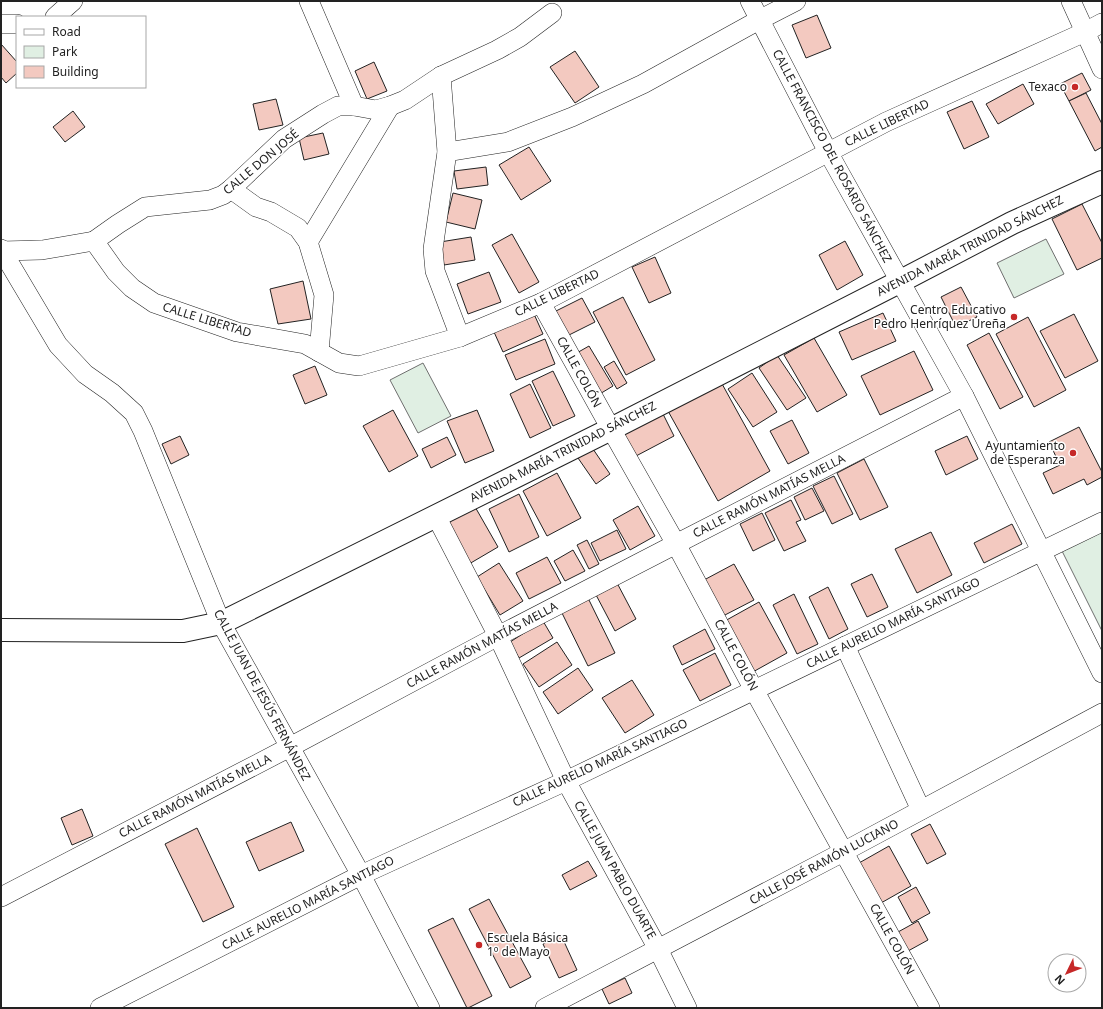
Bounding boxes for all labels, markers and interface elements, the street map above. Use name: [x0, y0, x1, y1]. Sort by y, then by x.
legend: [16, 16, 146, 88]
text: Road: [52, 23, 81, 40]
text: Park: [52, 43, 78, 60]
street label: CALLE FRANCISCO DEL ROSARIO SÁNCHEZ: [769, 46, 896, 266]
text: Building: [52, 63, 99, 80]
place label: Texaco: [1029, 78, 1067, 95]
marker: Texaco: [1070, 82, 1080, 92]
street label: CALLE LIBERTAD: [842, 95, 932, 150]
street label: CALLE DON JOSÉ: [219, 125, 302, 198]
street label: AVENIDA MARÍA TRINIDAD SÁNCHEZ: [874, 191, 1066, 300]
street label: CALLE LIBERTAD: [512, 265, 602, 320]
street label: CALLE LIBERTAD: [161, 298, 254, 341]
place label: Centro Educativo Pedro Henríquez Ureña: [874, 301, 1006, 332]
marker: Centro Educativo Pedro Henríquez Ureña: [1009, 312, 1019, 322]
street label: CALLE COLÓN: [553, 333, 606, 410]
street label: AVENIDA MARÍA TRINIDAD SÁNCHEZ: [467, 397, 659, 506]
place label: Ayuntamiento de Esperanza: [985, 437, 1065, 468]
marker: Ayuntamiento de Esperanza: [1068, 448, 1078, 458]
street label: CALLE RAMÓN MATÍAS MELLA: [690, 449, 848, 541]
street label: CALLE AURELIO MARÍA SANTIAGO: [803, 573, 983, 672]
street label: CALLE RAMÓN MATÍAS MELLA: [403, 597, 561, 692]
street label: CALLE JUAN DE JESÚS FERNÁNDEZ: [210, 606, 315, 783]
street label: CALLE COLÓN: [710, 616, 762, 694]
street label: CALLE AURELIO MARÍA SANTIAGO: [509, 714, 690, 811]
street label: CALLE RAMÓN MATÍAS MELLA: [116, 749, 274, 841]
street label: CALLE JUAN PABLO DUARTE: [570, 797, 661, 942]
street label: CALLE JOSÉ RAMÓN LUCIANO: [746, 815, 901, 908]
street label: CALLE AURELIO MARÍA SANTIAGO: [219, 851, 397, 954]
street label: CALLE COLÓN: [866, 900, 919, 977]
place label: Escuela Básica 1º de Mayo: [487, 929, 568, 960]
marker: Escuela Básica 1º de Mayo: [474, 940, 484, 950]
north arrow: [1047, 953, 1087, 993]
text: N: [1051, 972, 1068, 989]

